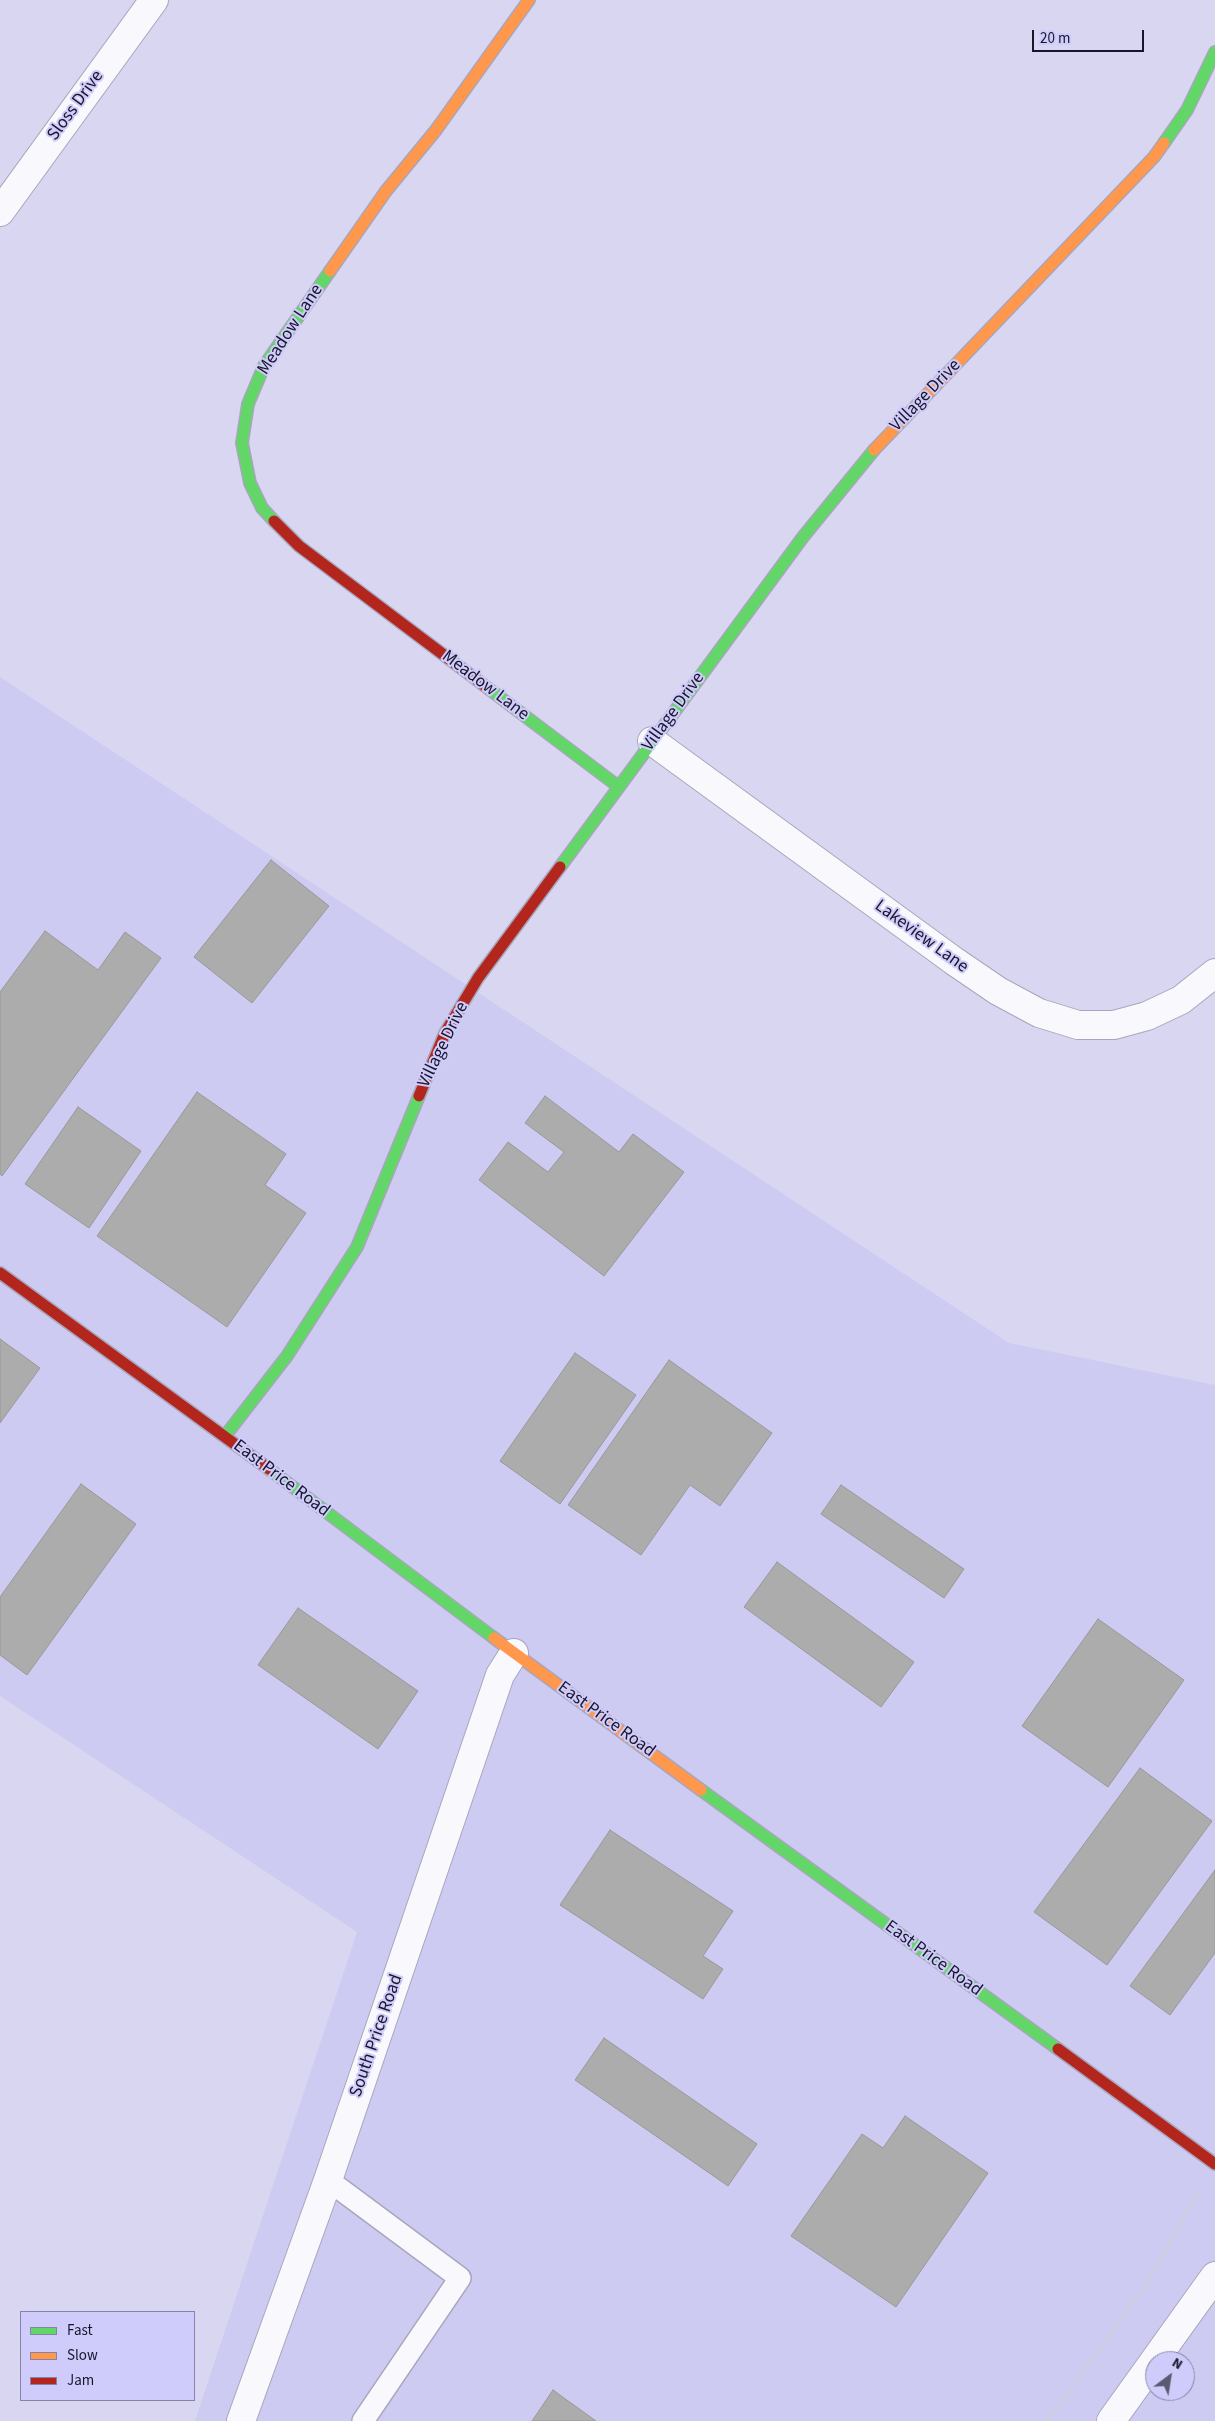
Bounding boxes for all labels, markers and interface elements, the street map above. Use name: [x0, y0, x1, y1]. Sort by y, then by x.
scale bar: [1035, 20, 1148, 52]
text: 20 m: [1040, 28, 1070, 49]
street label: Sloss Drive: [43, 67, 109, 145]
street label: Meadow Lane: [254, 281, 328, 379]
street label: Village Drive: [886, 355, 966, 437]
street label: Meadow Lane: [437, 646, 533, 726]
street label: Village Drive: [638, 668, 710, 756]
street label: Lakeview Lane: [870, 896, 972, 978]
street label: Village Drive: [414, 999, 474, 1091]
street label: East Price Road: [228, 1436, 334, 1522]
street label: East Price Road: [553, 1677, 659, 1763]
street label: East Price Road: [880, 1916, 986, 2002]
street label: South Price Road: [346, 1972, 408, 2100]
legend: [20, 2311, 195, 2401]
text: Fast: [67, 2320, 93, 2341]
text: Slow: [67, 2345, 98, 2366]
north arrow: [1145, 2351, 1195, 2401]
text: N: [1168, 2353, 1186, 2375]
text: Jam: [67, 2370, 94, 2391]

